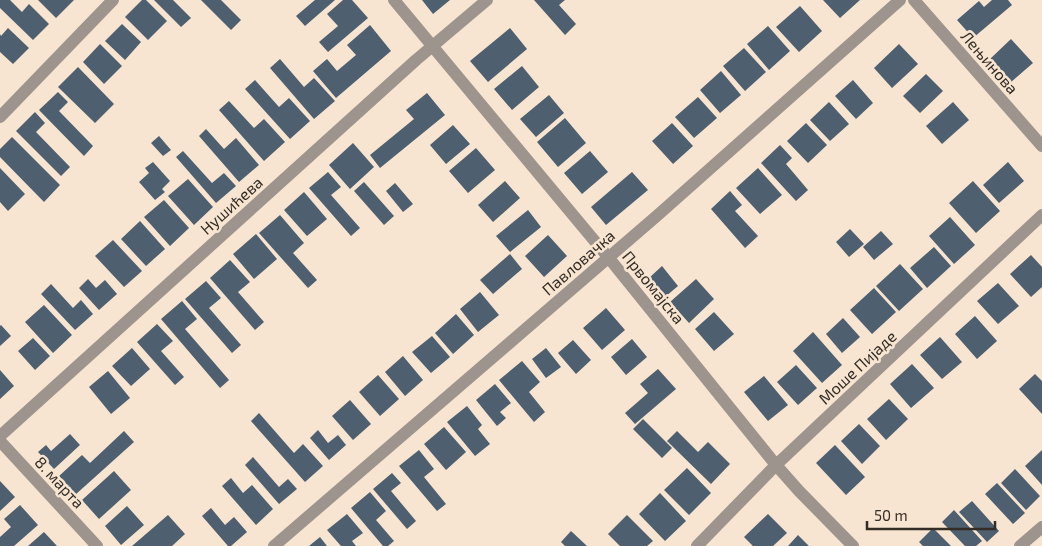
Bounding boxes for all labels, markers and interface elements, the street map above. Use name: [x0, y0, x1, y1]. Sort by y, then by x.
street label: Лењинова: [957, 26, 1023, 98]
street label: Нушићева: [196, 172, 267, 239]
street label: Павловачка: [538, 225, 618, 299]
street label: Првомајска: [618, 247, 689, 328]
street label: Моше Пијаде: [814, 326, 900, 409]
street label: 8. марта: [31, 452, 89, 512]
scale bar: [867, 498, 994, 530]
text: 50 m: [874, 506, 908, 524]

